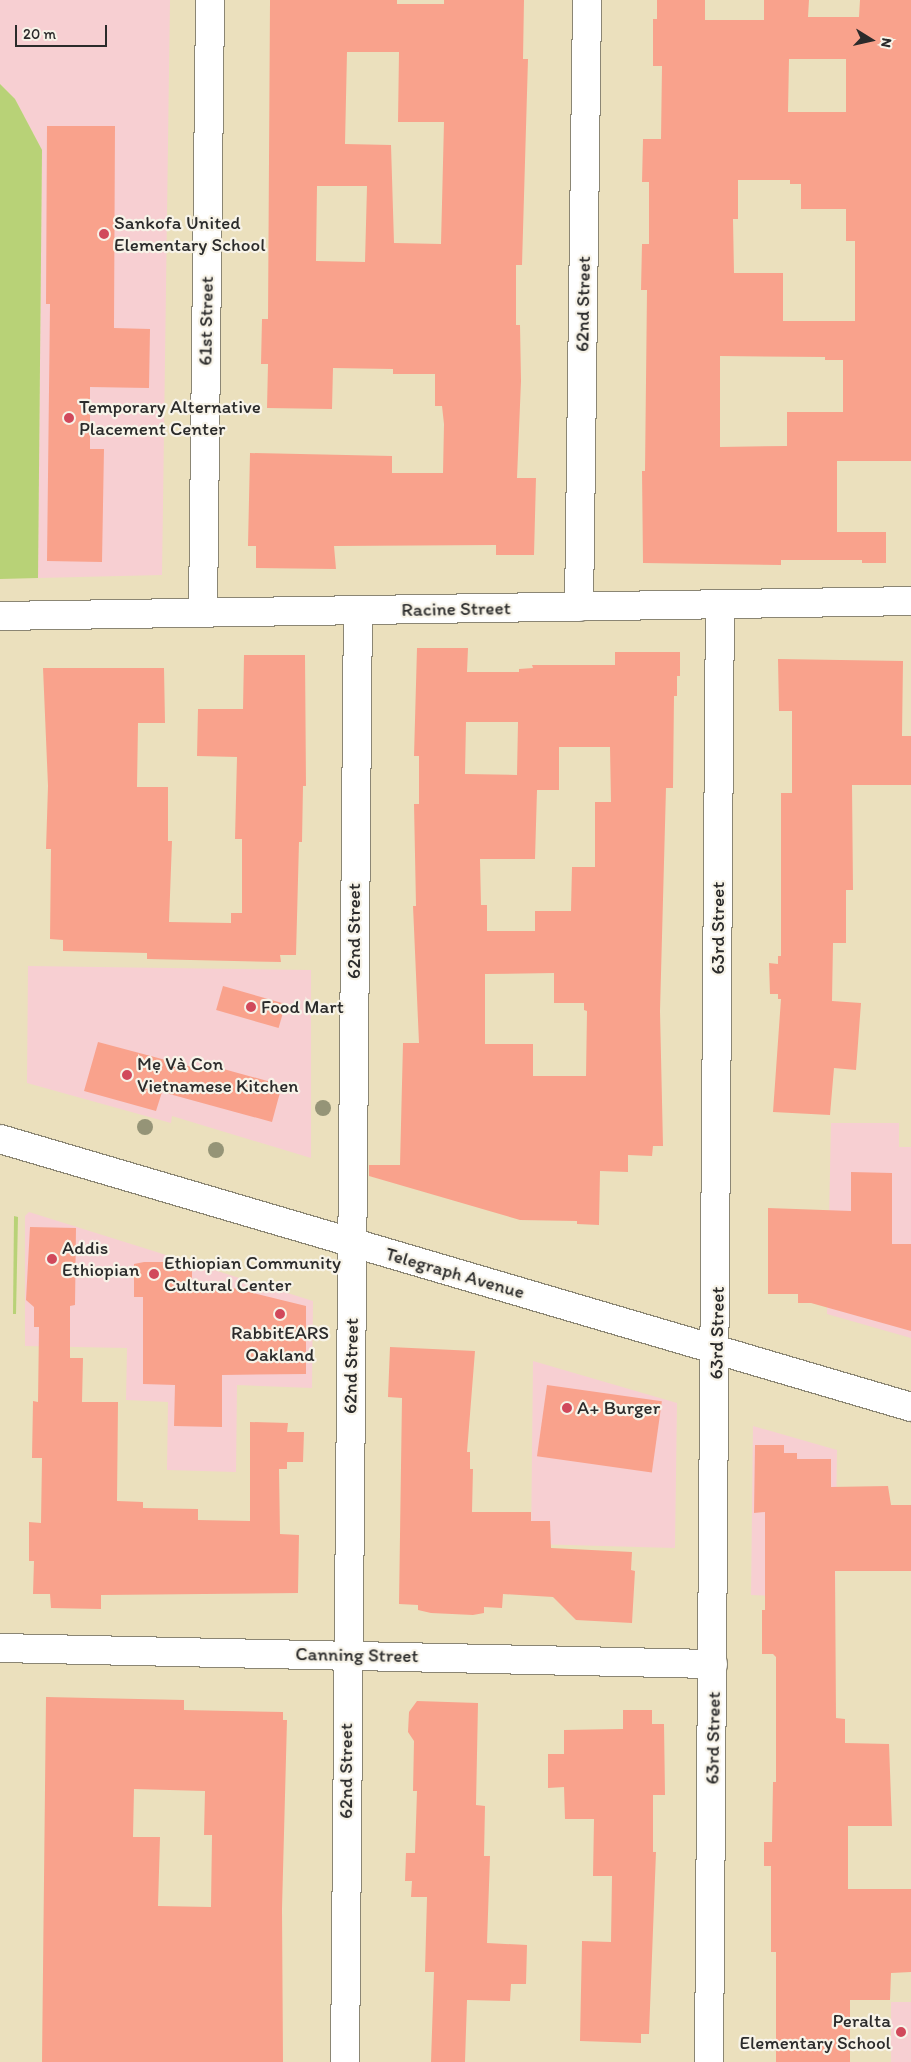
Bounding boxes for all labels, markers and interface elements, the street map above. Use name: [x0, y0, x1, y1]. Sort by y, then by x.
scale bar: [18, 15, 110, 47]
north arrow: [846, 15, 896, 65]
text: 20 m: [23, 25, 56, 43]
text: N: [877, 37, 895, 49]
place label: Sankofa United Elementary School: [114, 212, 266, 256]
marker: Sankofa United Elementary School: [98, 228, 110, 240]
street label: 62nd Street: [571, 256, 595, 352]
street label: 61st Street: [194, 276, 218, 366]
place label: Temporary Alternative Placement Center: [79, 396, 261, 440]
marker: Temporary Alternative Placement Center: [63, 412, 75, 424]
street label: Racine Street: [401, 597, 511, 621]
street label: 63rd Street: [707, 882, 729, 974]
street label: 62nd Street: [343, 883, 365, 979]
place label: Food Mart: [261, 996, 344, 1018]
marker: Food Mart: [245, 1001, 257, 1013]
place label: Mẹ Và Con Vietnamese Kitchen: [137, 1053, 299, 1097]
marker: Mẹ Và Con Vietnamese Kitchen: [121, 1069, 133, 1081]
place label: Addis Ethiopian: [62, 1237, 139, 1281]
street label: Telegraph Avenue: [383, 1242, 527, 1304]
place label: Ethiopian Community Cultural Center: [164, 1252, 341, 1296]
marker: Addis Ethiopian: [46, 1253, 58, 1265]
marker: Ethiopian Community Cultural Center: [148, 1268, 160, 1280]
street label: 63rd Street: [705, 1287, 729, 1379]
marker: RabbitEARS Oakland: [274, 1308, 286, 1320]
street label: 62nd Street: [339, 1318, 363, 1414]
place label: RabbitEARS Oakland: [231, 1322, 329, 1366]
place label: A+ Burger: [577, 1397, 660, 1419]
marker: A+ Burger: [561, 1402, 573, 1414]
street label: Canning Street: [295, 1643, 419, 1667]
street label: 63rd Street: [701, 1692, 725, 1784]
street label: 62nd Street: [335, 1723, 357, 1819]
place label: Peralta Elementary School: [739, 2010, 891, 2054]
marker: Peralta Elementary School: [895, 2026, 907, 2038]

